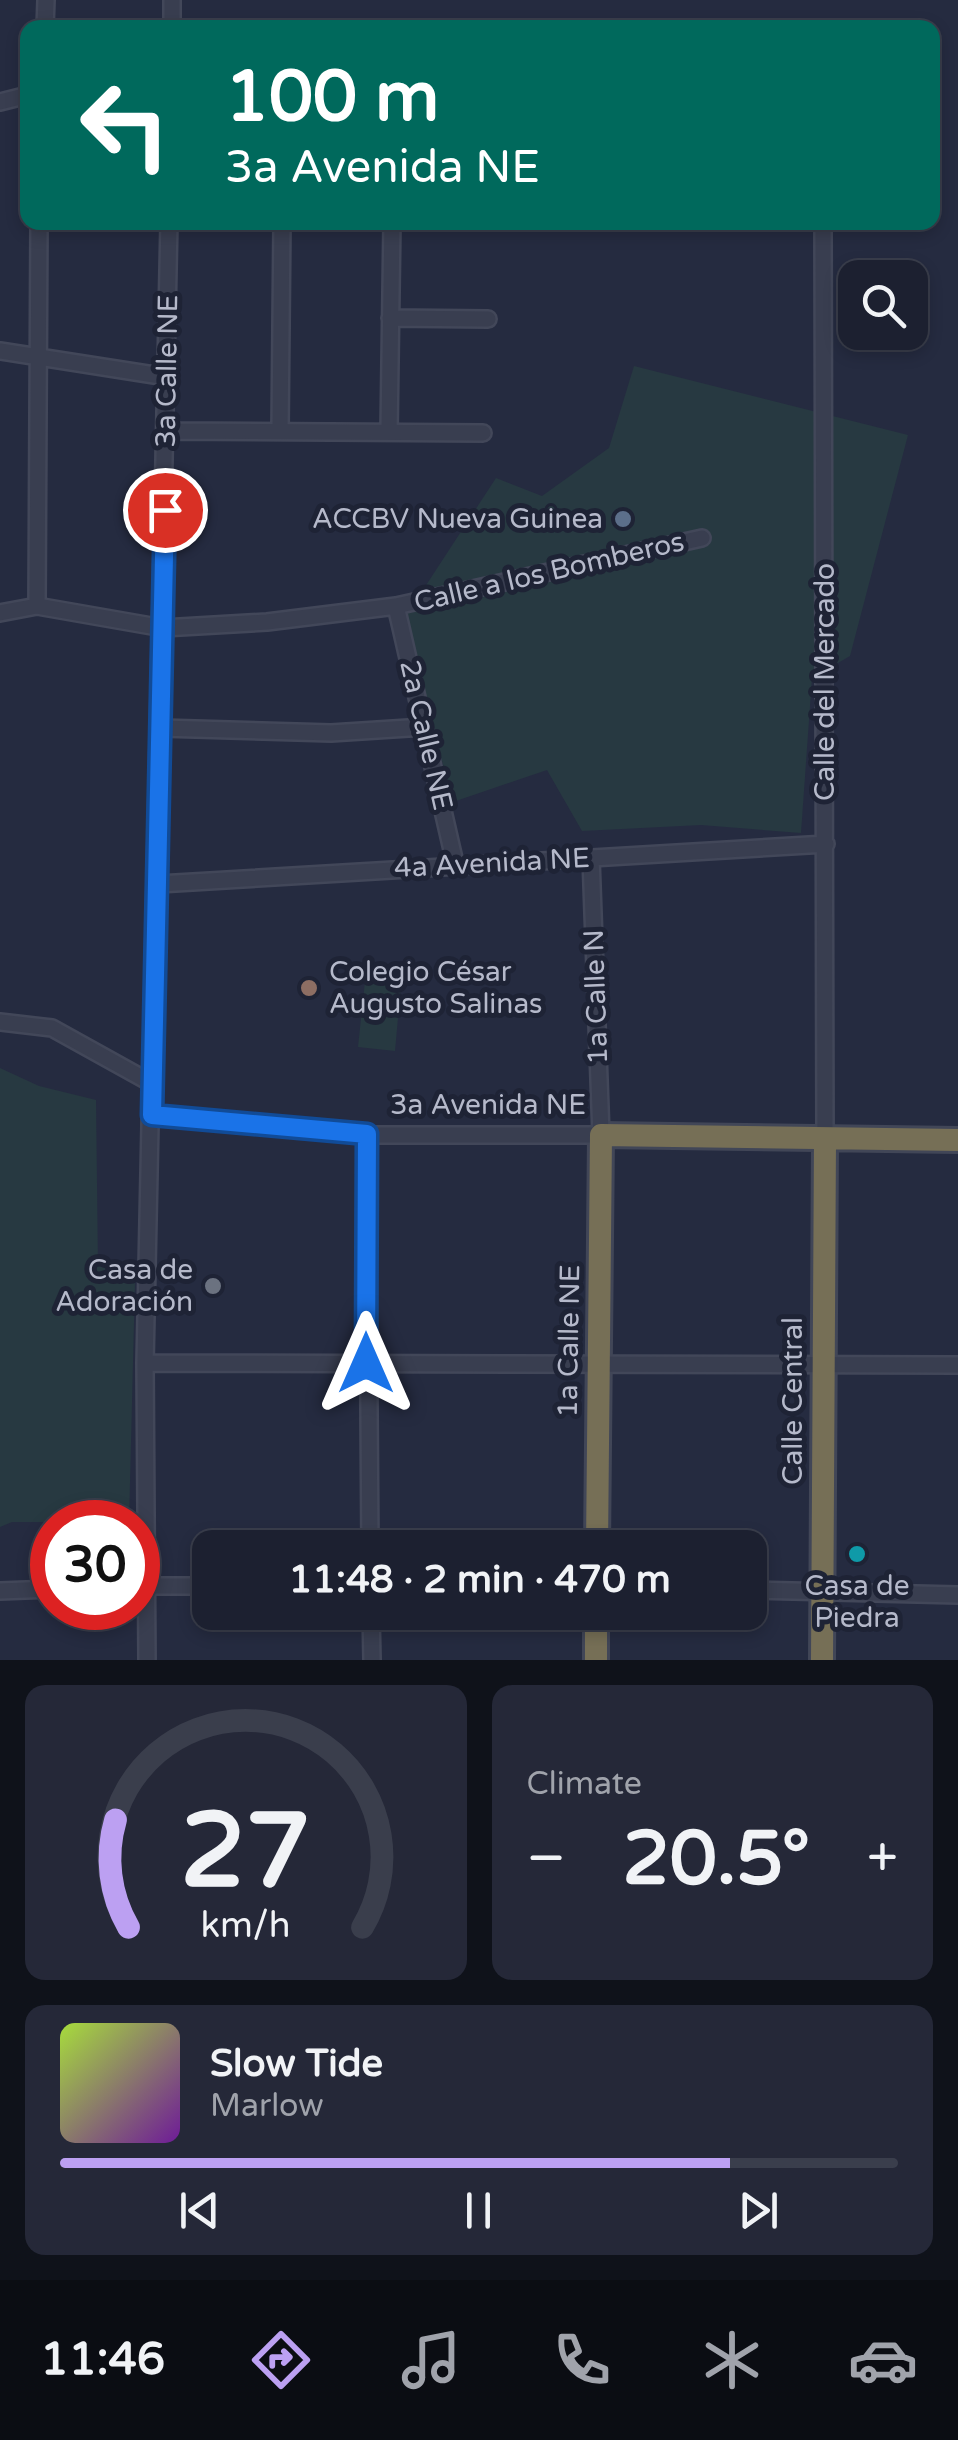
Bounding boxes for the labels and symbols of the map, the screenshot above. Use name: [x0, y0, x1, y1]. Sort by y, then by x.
street label: 3a Calle NE: [149, 294, 185, 448]
pin: [123, 468, 208, 553]
place label: ACCBV Nueva Guinea: [312, 502, 603, 536]
marker: ACCBV Nueva Guinea: [612, 508, 634, 530]
street label: Calle a los Bomberos: [411, 524, 687, 620]
street label: Calle del Mercado: [808, 563, 842, 801]
street label: 2a Calle NE: [392, 657, 460, 813]
street label: 4a Avenida NE: [393, 841, 591, 885]
street label: 1a Calle N: [577, 929, 615, 1065]
place label: Colegio César Augusto Salinas: [329, 955, 543, 1021]
marker: Colegio César Augusto Salinas: [298, 977, 320, 999]
street label: 3a Avenida NE: [390, 1088, 586, 1122]
place label: Casa de Adoración: [55, 1253, 193, 1319]
street label: 1a Calle NE: [551, 1264, 587, 1418]
marker: Casa de Adoración: [202, 1275, 224, 1297]
position arrow: [314, 1311, 418, 1415]
street label: Calle Central: [776, 1317, 810, 1485]
speed limit sign: 30: [30, 1500, 160, 1630]
marker: Casa de Piedra: [846, 1543, 868, 1565]
place label: Casa de Piedra: [804, 1569, 910, 1635]

